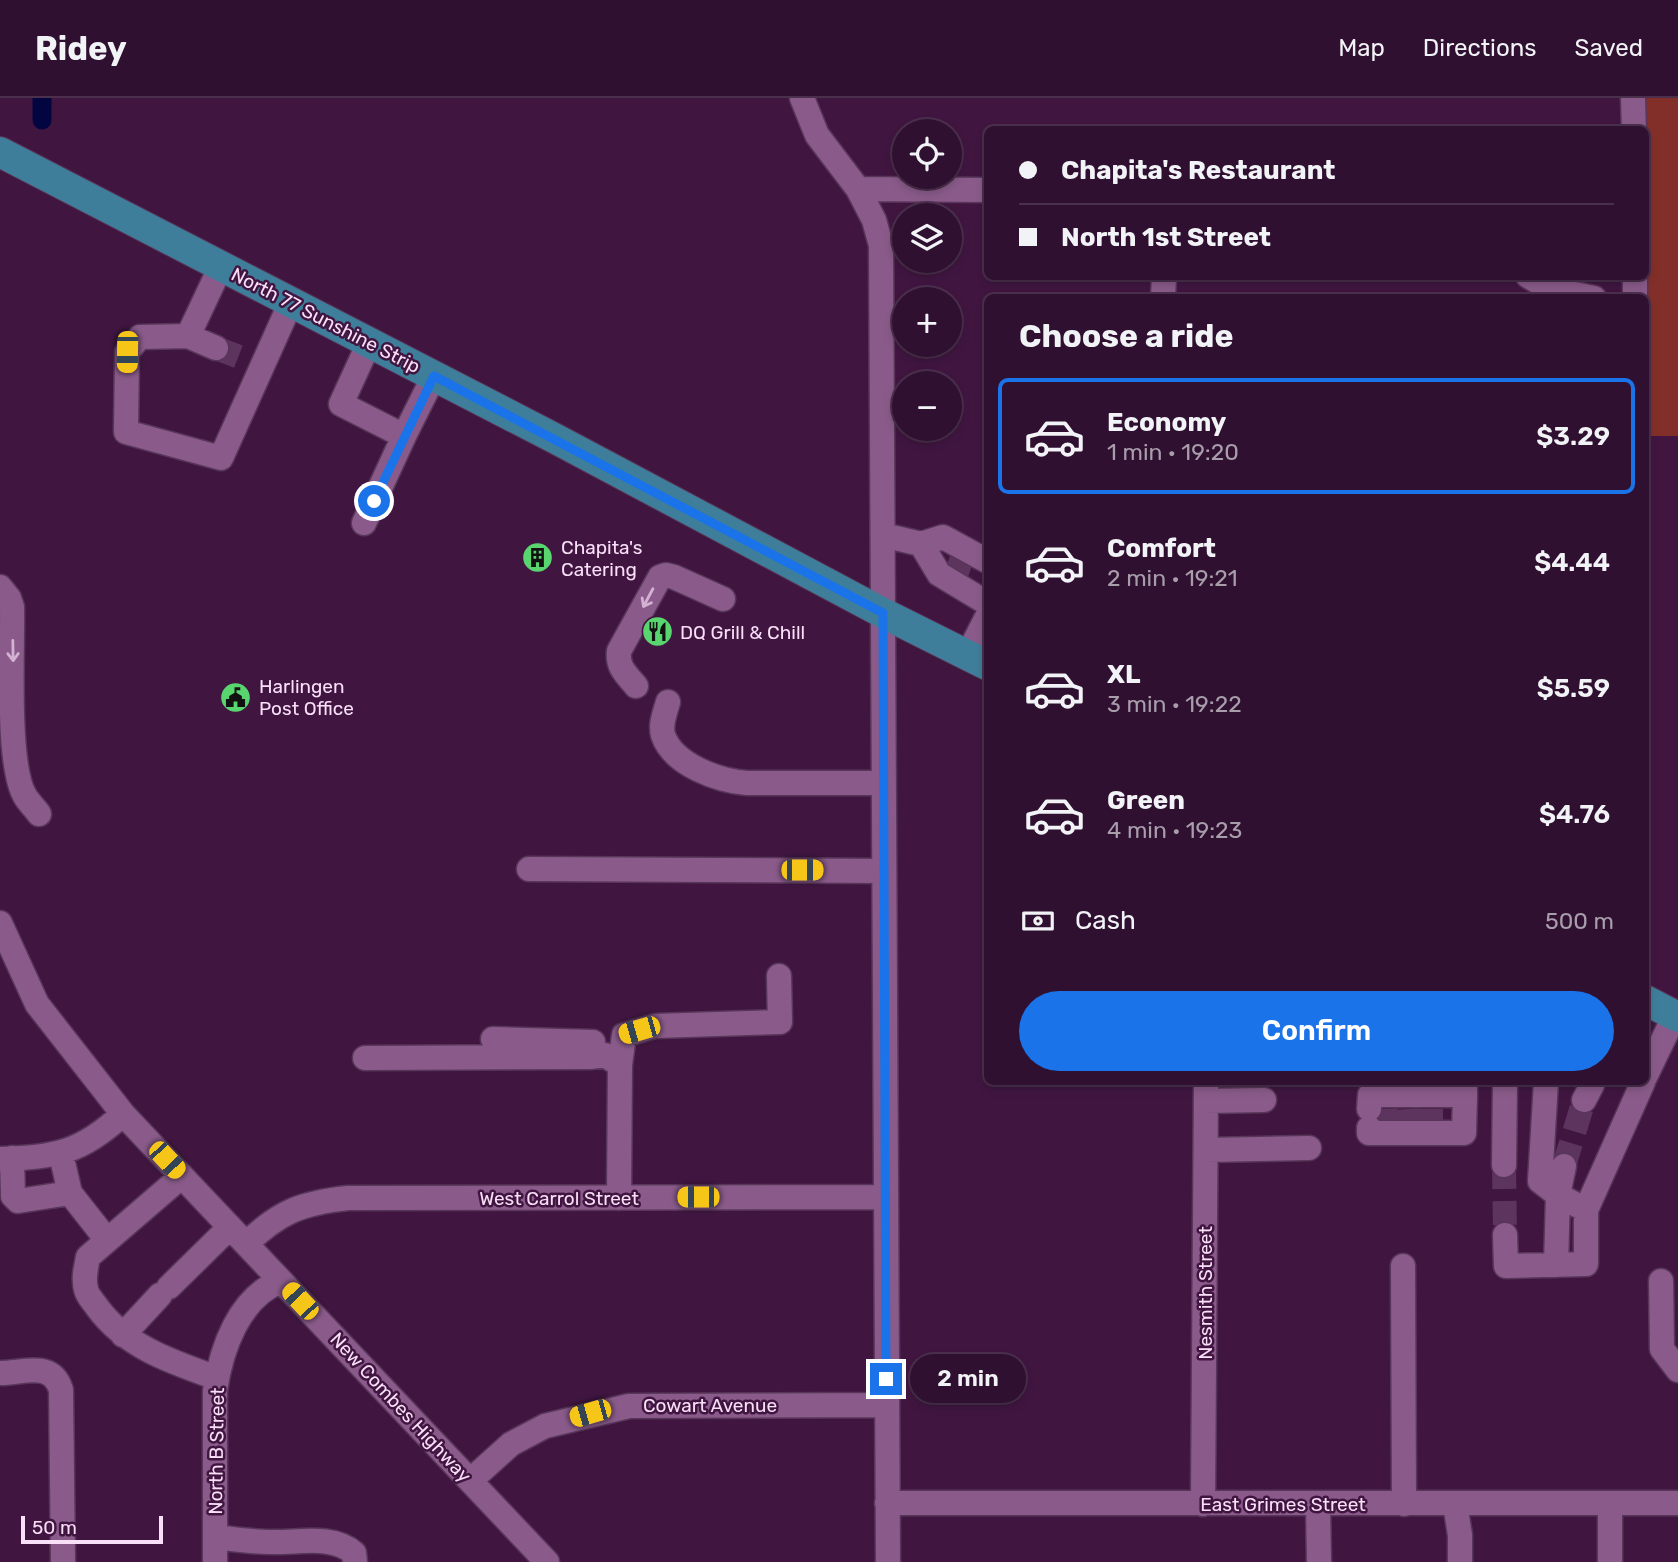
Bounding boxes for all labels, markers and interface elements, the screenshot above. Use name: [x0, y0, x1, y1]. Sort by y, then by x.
text: Ridey: [35, 29, 127, 68]
text: Map: [1338, 34, 1385, 62]
text: Directions: [1423, 34, 1536, 62]
text: Saved: [1574, 34, 1643, 62]
map controls: [892, 119, 962, 441]
button: locate: [892, 119, 962, 189]
text: Chapita's Restaurant: [1061, 155, 1335, 186]
button: layers: [892, 203, 962, 273]
text: North 1st Street: [1061, 222, 1271, 253]
street label: North 77 Sunshine Strip: [227, 263, 424, 378]
button: +: [892, 287, 962, 357]
text: Choose a ride: [1019, 317, 1233, 355]
car: [117, 331, 138, 373]
button: −: [892, 371, 962, 441]
icon: car: [1023, 405, 1086, 468]
text: Economy: [1107, 407, 1226, 438]
text: $3.29: [1536, 421, 1610, 452]
text: 1 min · 19:20: [1107, 438, 1239, 466]
route start: [358, 485, 390, 517]
icon: car: [1023, 531, 1086, 594]
text: Comfort: [1107, 533, 1216, 564]
place label: Chapita's Catering: [561, 536, 643, 581]
building icon: Chapita's Catering: [521, 541, 555, 575]
text: $4.44: [1534, 547, 1610, 578]
text: 2 min · 19:21: [1107, 564, 1238, 592]
one-way arrow: [640, 587, 654, 608]
restaurant icon: DQ Grill & Chill: [640, 615, 674, 649]
place label: DQ Grill & Chill: [680, 621, 805, 644]
one-way arrow: [6, 639, 20, 662]
icon: car: [1023, 657, 1086, 720]
text: XL: [1107, 659, 1140, 690]
text: $5.59: [1537, 673, 1610, 704]
place label: Harlingen Post Office: [259, 675, 354, 720]
public building icon: Harlingen Post Office: [219, 680, 253, 714]
text: 3 min · 19:22: [1107, 690, 1242, 718]
icon: car: [1023, 783, 1086, 846]
text: Green: [1107, 785, 1185, 816]
text: $4.76: [1539, 799, 1610, 830]
text: 4 min · 19:23: [1107, 816, 1242, 844]
car: [782, 860, 824, 881]
icon: cash: [1019, 902, 1057, 940]
text: Cash: [1075, 905, 1136, 936]
text: 500 m: [1545, 907, 1614, 935]
button: Confirm: [1019, 991, 1614, 1071]
car: [616, 1014, 663, 1046]
car: [145, 1137, 190, 1183]
street label: West Carrol Street: [479, 1187, 639, 1210]
car: [678, 1187, 720, 1208]
street label: Nesmith Street: [1194, 1226, 1217, 1360]
car: [278, 1278, 323, 1324]
street label: New Combes Highway: [325, 1328, 476, 1487]
callout: 2 min: [910, 1354, 1026, 1404]
route end: [870, 1363, 902, 1395]
text: 2 min: [937, 1364, 999, 1392]
street label: North B Street: [204, 1387, 229, 1515]
street label: Cowart Avenue: [643, 1394, 777, 1417]
car: [567, 1397, 614, 1429]
street label: East Grimes Street: [1200, 1493, 1366, 1516]
scale bar: [21, 1513, 163, 1545]
text: 50 m: [32, 1516, 77, 1539]

